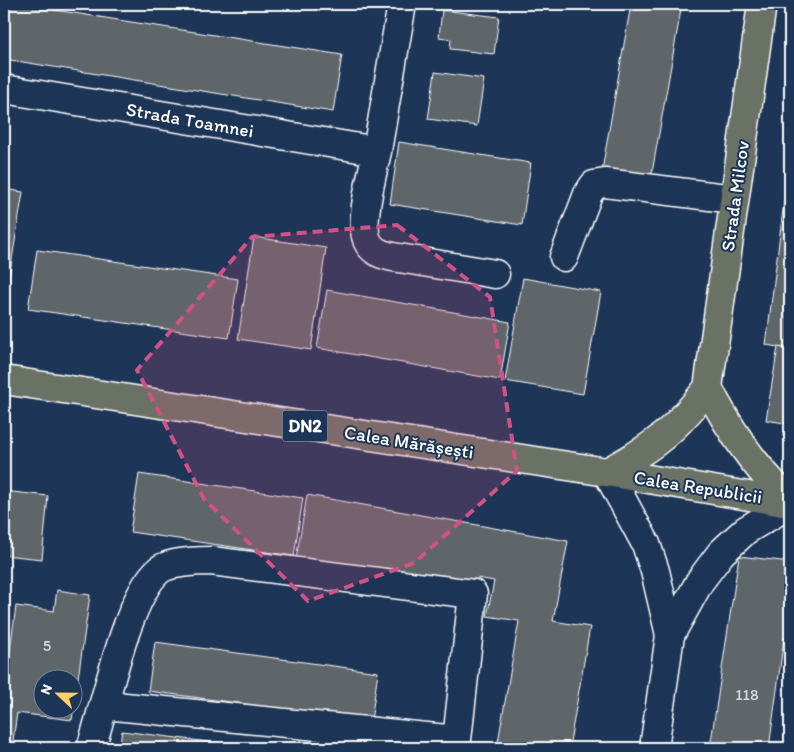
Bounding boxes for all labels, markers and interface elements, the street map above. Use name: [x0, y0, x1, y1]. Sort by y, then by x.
street label: Strada Toamnei: [124, 97, 256, 143]
street label: Strada Milcov: [716, 139, 754, 253]
road number: DN2: [282, 411, 328, 442]
street label: Calea Mărășești: [343, 420, 475, 464]
street label: Calea Republicii: [632, 465, 764, 509]
house number: 5: [43, 636, 51, 655]
north arrow: [32, 670, 82, 720]
text: N: [37, 682, 56, 697]
house number: 118: [735, 685, 759, 704]

